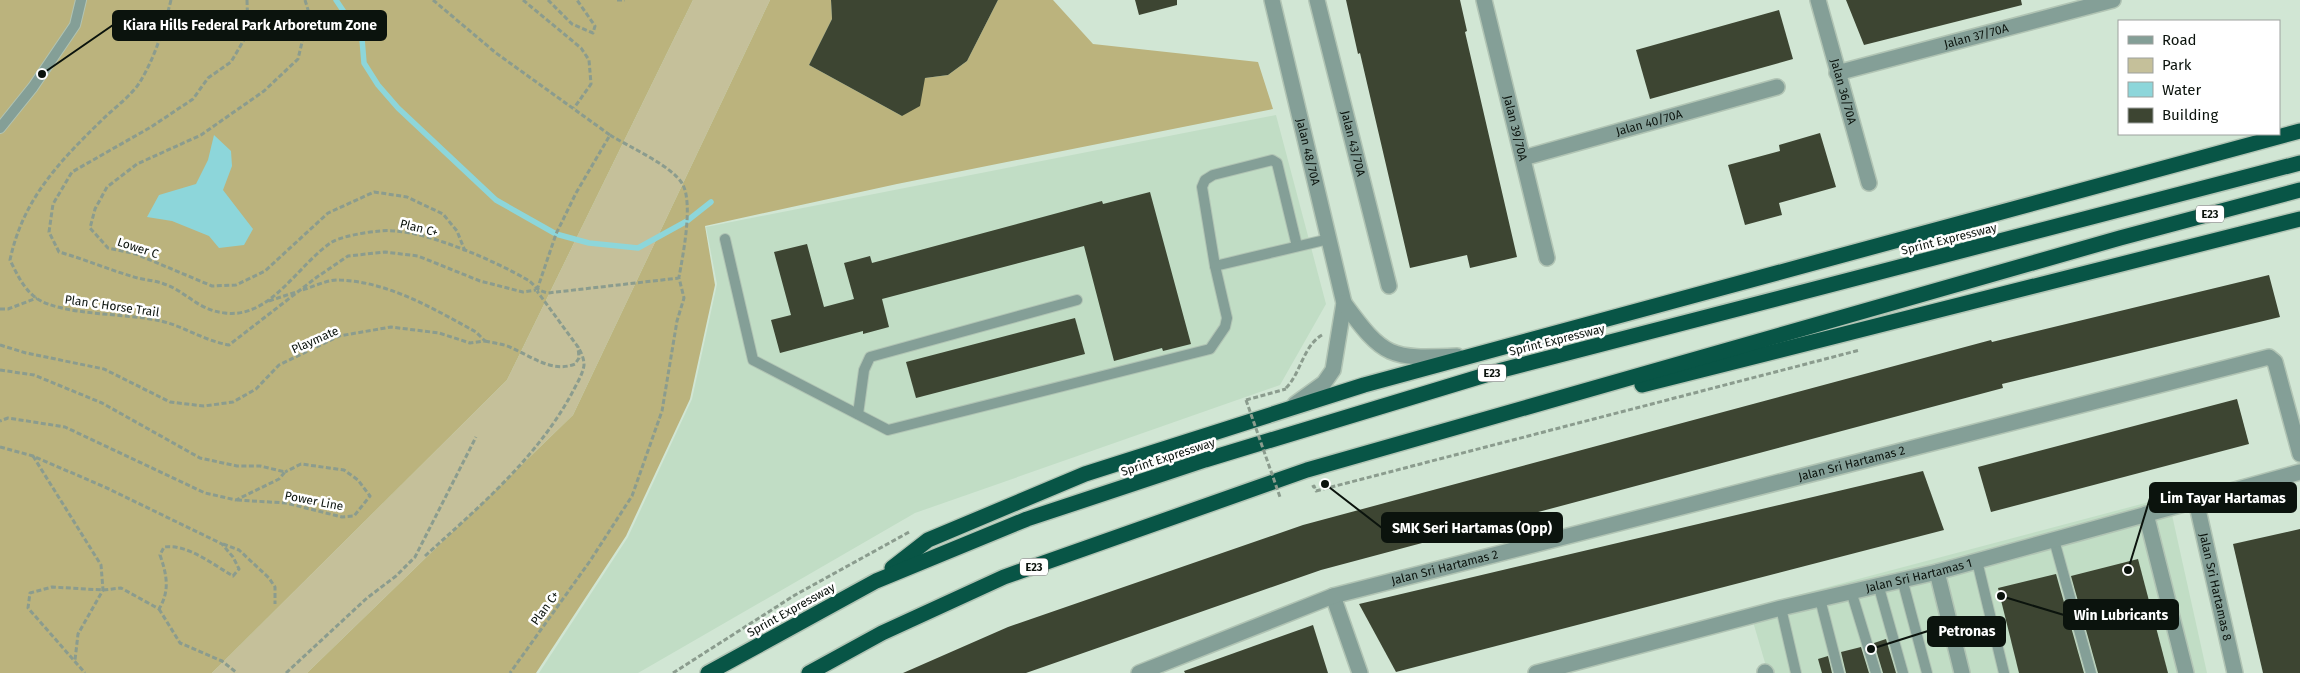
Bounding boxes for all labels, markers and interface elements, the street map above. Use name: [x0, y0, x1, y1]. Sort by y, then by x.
callout: Kiara Hills Federal Park Arboretum Zone: [113, 11, 386, 40]
text: Kiara Hills Federal Park Arboretum Zone: [123, 17, 377, 34]
legend: [2118, 20, 2280, 135]
street label: Jalan 37/70A: [1942, 21, 2010, 51]
text: Road: [2162, 31, 2197, 49]
text: Park: [2162, 56, 2192, 74]
street label: Jalan 36/70A: [1828, 57, 1859, 126]
text: Water: [2162, 81, 2201, 99]
street label: Jalan 39/70A: [1501, 94, 1530, 163]
text: Building: [2162, 106, 2218, 124]
street label: Jalan 40/70A: [1614, 107, 1684, 139]
street label: Jalan 43/70A: [1338, 109, 1368, 178]
street label: Jalan 48/70A: [1293, 117, 1323, 187]
road number: E23: [2196, 205, 2224, 222]
street label: Plan C+: [398, 217, 440, 239]
street label: Sprint Expressway: [1900, 220, 1998, 258]
street label: Lower C: [116, 235, 161, 261]
street label: Plan C Horse Trail: [64, 292, 161, 320]
street label: Sprint Expressway: [1508, 321, 1606, 359]
street label: Playmate: [289, 323, 341, 357]
road number: E23: [1478, 364, 1506, 382]
street label: Sprint Expressway: [1119, 435, 1217, 479]
street label: Jalan Sri Hartamas 2: [1797, 443, 1907, 484]
callout: Lim Tayar Hartamas: [2150, 483, 2296, 512]
street label: Power Line: [283, 488, 345, 514]
text: Lim Tayar Hartamas: [2160, 490, 2286, 507]
callout: SMK Seri Hartamas (Opp): [1382, 513, 1562, 542]
text: SMK Seri Hartamas (Opp): [1392, 520, 1553, 537]
street label: Jalan Sri Hartamas 8: [2196, 531, 2235, 643]
street label: Jalan Sri Hartamas 2: [1390, 547, 1500, 588]
street label: Jalan Sri Hartamas 1: [1864, 556, 1973, 595]
road number: E23: [1020, 558, 1048, 576]
street label: Sprint Expressway: [745, 580, 837, 640]
street label: Plan C+: [528, 588, 562, 628]
callout: Win Lubricants: [2064, 600, 2178, 629]
text: Win Lubricants: [2074, 607, 2169, 624]
callout: Petronas: [1928, 617, 2005, 646]
text: Petronas: [1939, 623, 1996, 640]

